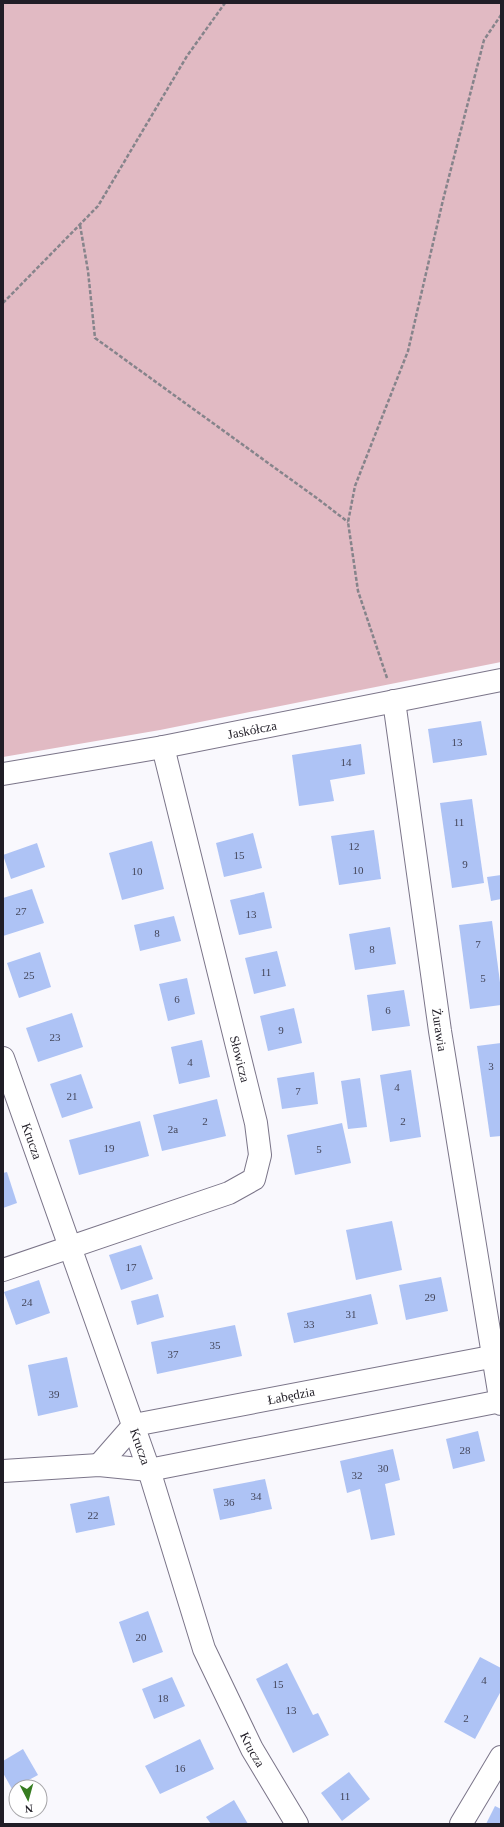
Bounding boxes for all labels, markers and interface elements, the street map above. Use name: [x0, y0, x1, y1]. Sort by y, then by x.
street label: Jaskółcza: [226, 717, 278, 742]
house number: 13: [452, 736, 463, 748]
house number: 14: [341, 756, 352, 768]
house number: 11: [454, 816, 464, 828]
house number: 12: [349, 840, 360, 852]
house number: 15: [234, 849, 245, 861]
house number: 9: [462, 858, 468, 870]
house number: 10: [353, 864, 364, 876]
house number: 10: [132, 865, 143, 877]
house number: 27: [16, 905, 27, 917]
house number: 13: [246, 908, 257, 920]
house number: 8: [154, 927, 160, 939]
house number: 7: [475, 938, 481, 950]
house number: 8: [369, 943, 375, 955]
house number: 11: [261, 966, 271, 978]
house number: 25: [24, 969, 35, 981]
house number: 5: [480, 972, 486, 984]
house number: 6: [174, 993, 180, 1005]
house number: 6: [385, 1004, 391, 1016]
street label: Żurawia: [429, 1007, 451, 1053]
house number: 9: [278, 1024, 284, 1036]
house number: 23: [50, 1031, 61, 1043]
street label: Słowicza: [227, 1034, 253, 1084]
house number: 4: [187, 1056, 193, 1068]
house number: 3: [488, 1060, 494, 1072]
house number: 4: [394, 1081, 400, 1093]
house number: 7: [295, 1085, 301, 1097]
house number: 21: [67, 1090, 78, 1102]
house number: 2: [202, 1115, 208, 1127]
house number: 2: [400, 1115, 406, 1127]
street label: Krucza: [19, 1121, 46, 1161]
house number: 2a: [168, 1123, 178, 1135]
house number: 19: [104, 1142, 115, 1154]
house number: 5: [316, 1143, 322, 1155]
house number: 17: [126, 1261, 137, 1273]
house number: 29: [425, 1291, 436, 1303]
house number: 24: [22, 1296, 33, 1308]
house number: 31: [346, 1308, 357, 1320]
house number: 33: [304, 1318, 315, 1330]
house number: 35: [210, 1339, 221, 1351]
house number: 37: [168, 1348, 179, 1360]
street label: Łabędzia: [266, 1383, 316, 1407]
house number: 39: [49, 1388, 60, 1400]
street label: Krucza: [127, 1426, 154, 1467]
house number: 28: [460, 1444, 471, 1456]
house number: 30: [378, 1462, 389, 1474]
house number: 32: [352, 1469, 363, 1481]
house number: 34: [251, 1490, 262, 1502]
house number: 36: [224, 1496, 235, 1508]
house number: 22: [88, 1509, 99, 1521]
house number: 20: [136, 1631, 147, 1643]
house number: 4: [481, 1674, 487, 1686]
house number: 15: [273, 1678, 284, 1690]
house number: 18: [158, 1692, 169, 1704]
house number: 13: [286, 1704, 297, 1716]
house number: 2: [463, 1712, 469, 1724]
street label: Krucza: [237, 1729, 269, 1770]
house number: 16: [175, 1762, 186, 1774]
north arrow: [8, 1779, 48, 1819]
house number: 11: [340, 1790, 350, 1802]
text: N: [24, 1803, 34, 1815]

